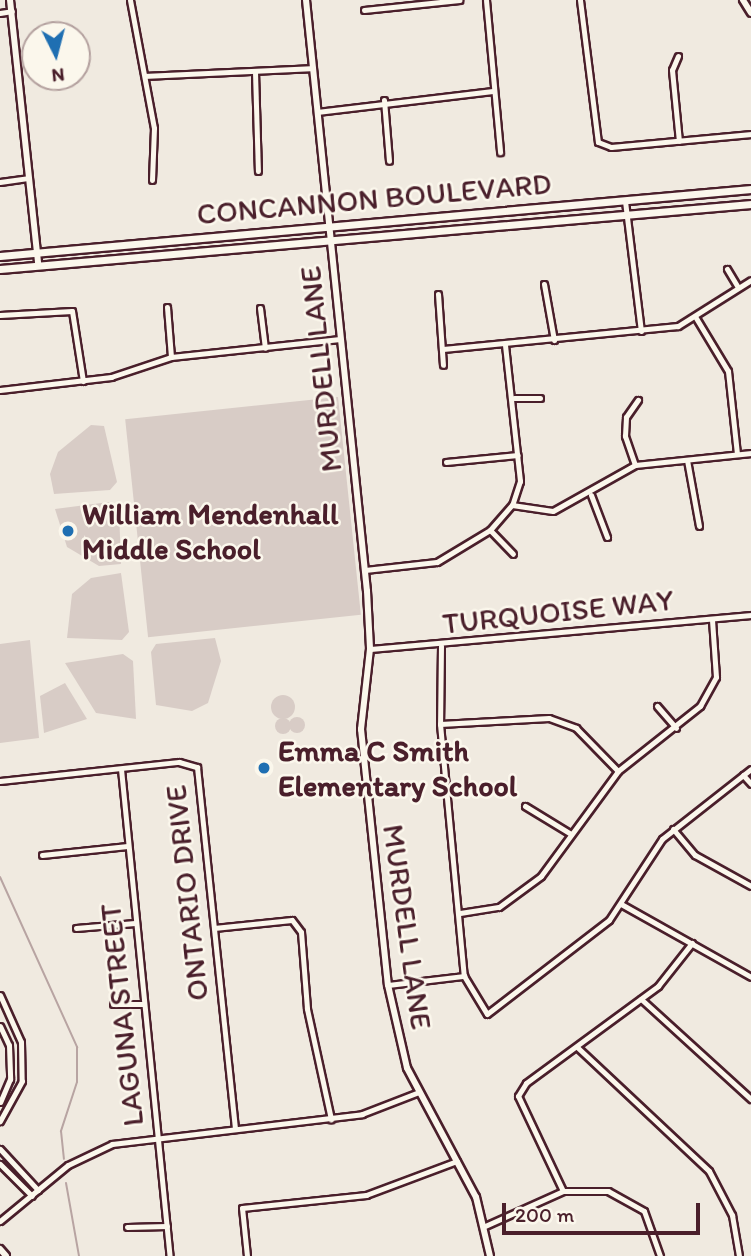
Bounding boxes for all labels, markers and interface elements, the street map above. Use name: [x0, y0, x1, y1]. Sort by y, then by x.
north arrow: [21, 21, 91, 91]
text: N: [50, 63, 66, 87]
street label: CONCANNON BOULEVARD: [195, 166, 553, 232]
street label: MURDELL LANE: [292, 264, 350, 474]
place label: William Mendenhall Middle School: [82, 496, 338, 566]
marker: William Mendenhall Middle School: [60, 523, 76, 539]
street label: TURQUOISE WAY: [441, 582, 675, 642]
place label: Emma C Smith Elementary School: [278, 733, 517, 804]
marker: Emma C Smith Elementary School: [256, 760, 272, 776]
street label: ONTARIO DRIVE: [158, 782, 216, 1004]
street label: MURDELL LANE: [375, 822, 439, 1032]
street label: LAGUNA STREET: [92, 902, 152, 1128]
scale bar: [506, 1190, 704, 1234]
text: 200 m: [515, 1202, 574, 1227]

